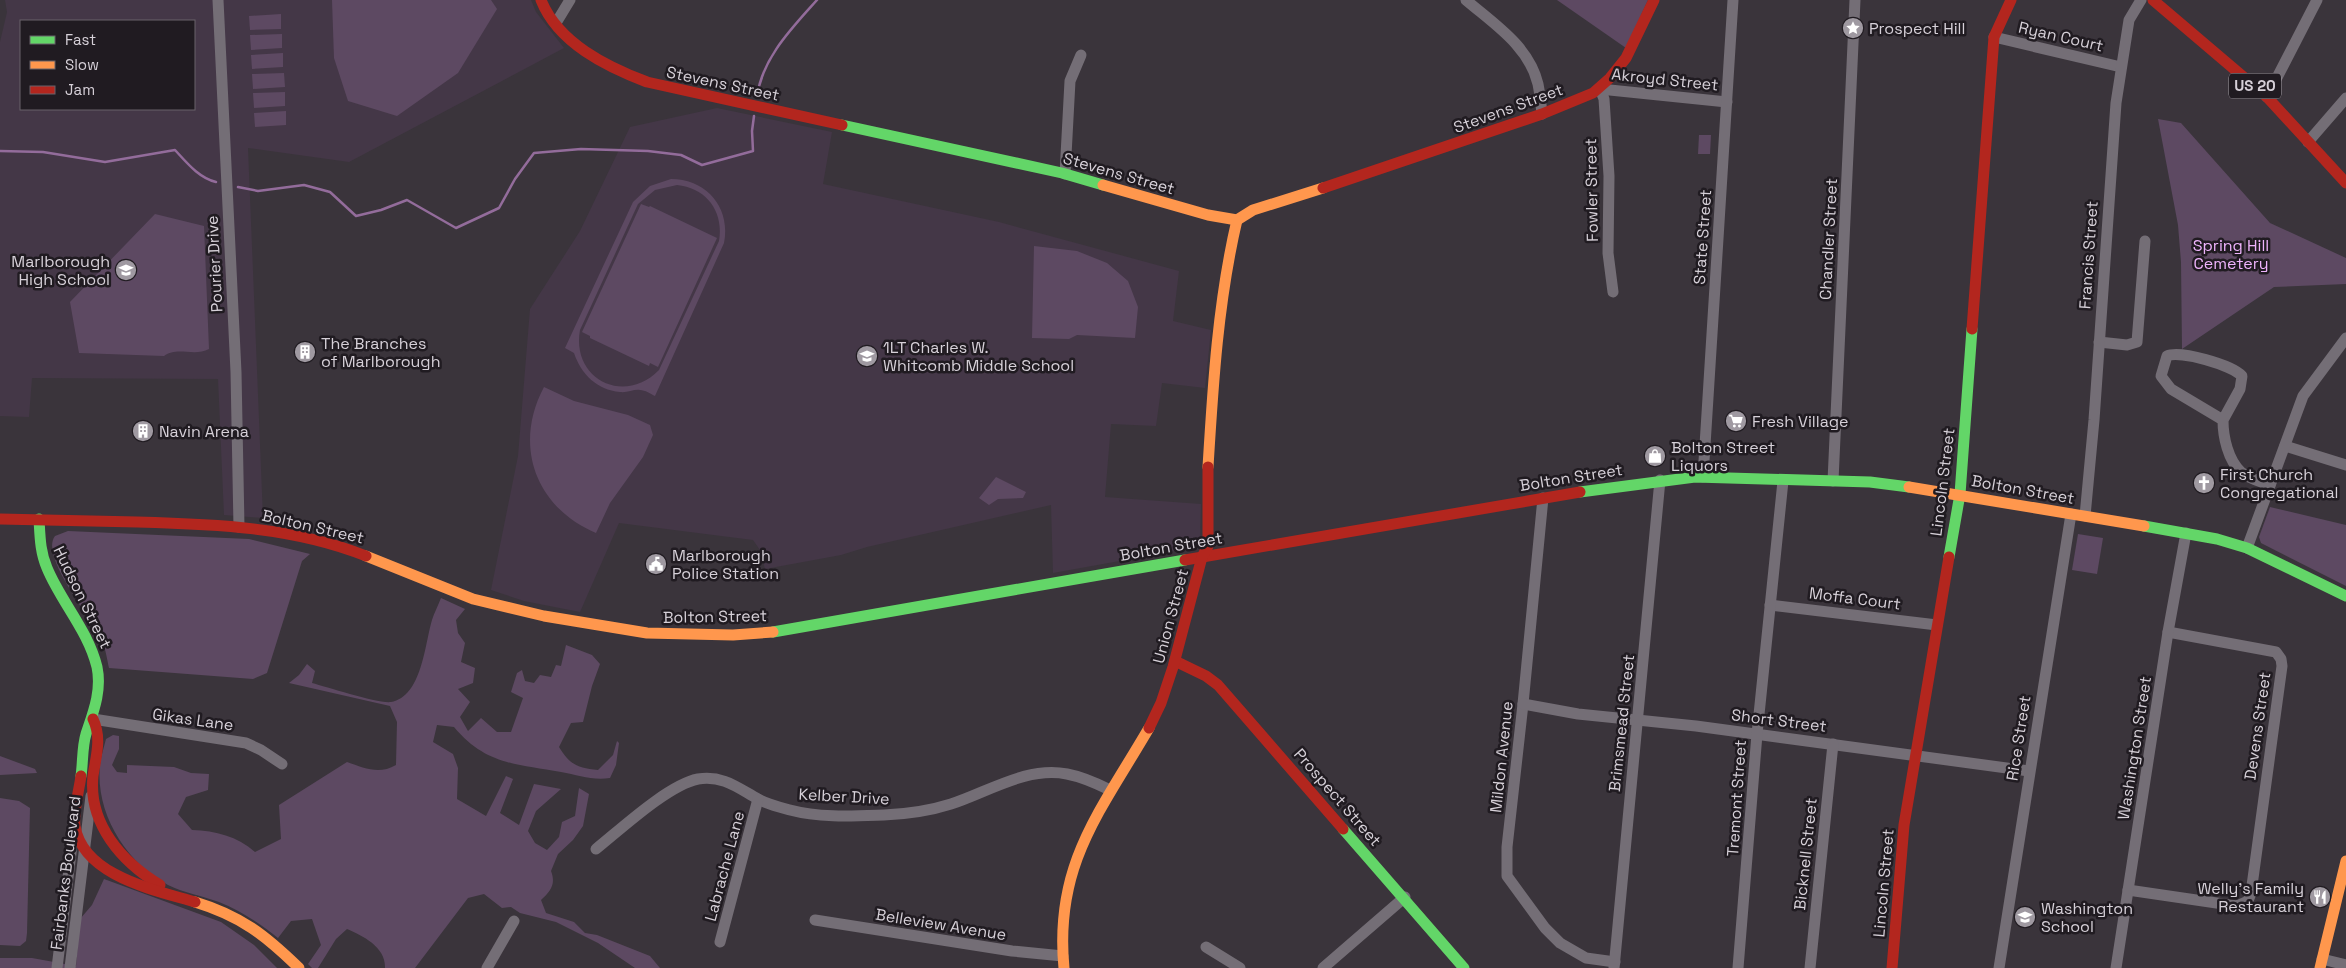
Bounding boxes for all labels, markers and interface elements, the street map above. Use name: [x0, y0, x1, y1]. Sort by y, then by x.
place icon: Prospect Hill: [1841, 16, 1865, 40]
street label: Ryan Court: [2016, 17, 2105, 56]
place label: Prospect Hill: [1869, 18, 1965, 39]
legend: [20, 20, 195, 110]
text: Fast: [65, 30, 96, 49]
text: Slow: [65, 55, 99, 74]
street label: Stevens Street: [664, 61, 781, 106]
street label: Akroyd Street: [1610, 63, 1719, 96]
road number: US 20: [2229, 74, 2281, 98]
street label: Stevens Street: [1451, 79, 1566, 138]
text: Jam: [65, 80, 95, 99]
street label: Fowler Street: [1580, 138, 1603, 242]
street label: Stevens Street: [1061, 148, 1177, 199]
street label: Chandler Street: [1815, 178, 1842, 300]
street label: State Street: [1689, 189, 1716, 285]
street label: Francis Street: [2074, 200, 2103, 310]
street label: Pourier Drive: [201, 215, 228, 313]
park label: Spring Hill Cemetery: [2193, 235, 2269, 274]
place label: Marlborough High School: [11, 251, 110, 290]
school or university icon: Marlborough High School: [114, 258, 138, 282]
place label: The Branches of Marlborough: [321, 333, 440, 372]
place label: 1LT Charles W. Whitcomb Middle School: [883, 337, 1074, 376]
building icon: The Branches of Marlborough: [293, 340, 317, 364]
school or university icon: 1LT Charles W. Whitcomb Middle School: [855, 344, 879, 368]
supermarket icon: Fresh Village: [1724, 409, 1748, 433]
place label: Fresh Village: [1752, 411, 1848, 432]
building icon: Navin Arena: [131, 419, 155, 443]
place label: Navin Arena: [159, 421, 249, 442]
street label: Lincoln Street: [1925, 427, 1960, 537]
place label: Bolton Street Liquors: [1671, 437, 1775, 476]
shop icon: Bolton Street Liquors: [1643, 444, 1667, 468]
street label: Bolton Street: [1518, 459, 1624, 496]
place label: First Church Congregational: [2220, 464, 2339, 503]
street label: Bolton Street: [1970, 470, 2076, 509]
church icon: First Church Congregational: [2192, 471, 2216, 495]
street label: Bolton Street: [260, 505, 366, 548]
street label: Bolton Street: [1118, 527, 1224, 566]
street label: Hudson Street: [49, 542, 116, 652]
place label: Marlborough Police Station: [672, 545, 779, 584]
public building icon: Marlborough Police Station: [644, 552, 668, 576]
street label: Union Street: [1148, 567, 1193, 666]
street label: Moffa Court: [1808, 582, 1902, 615]
street label: Bolton Street: [663, 605, 767, 628]
street label: Brimsmead Street: [1604, 653, 1639, 793]
street label: Devens Street: [2240, 671, 2275, 781]
street label: Washington Street: [2113, 675, 2156, 821]
street label: Rice Street: [2001, 694, 2036, 782]
street label: Mildon Avenue: [1485, 700, 1518, 814]
street label: Gikas Lane: [151, 703, 235, 736]
street label: Short Street: [1730, 704, 1828, 737]
street label: Tremont Street: [1722, 739, 1751, 857]
street label: Prospect Street: [1289, 744, 1386, 851]
street label: Kelber Drive: [798, 784, 890, 809]
street label: Fairbanks Boulevard: [46, 795, 85, 951]
street label: Bicknell Street: [1789, 797, 1822, 911]
street label: Labrache Lane: [700, 809, 749, 924]
street label: Lincoln Street: [1868, 828, 1899, 938]
place label: Welly's Family Restaurant: [2197, 878, 2304, 917]
restaurant icon: Welly's Family Restaurant: [2308, 885, 2332, 909]
place label: Washington School: [2041, 898, 2133, 937]
street label: Belleview Avenue: [874, 904, 1008, 945]
school or university icon: Washington School: [2013, 905, 2037, 929]

